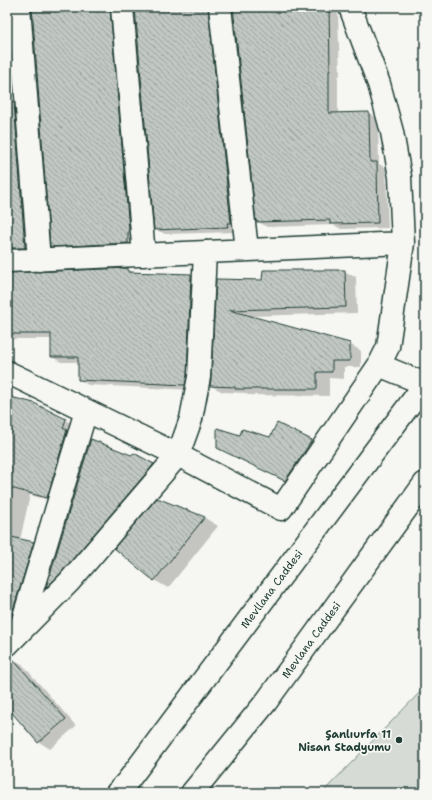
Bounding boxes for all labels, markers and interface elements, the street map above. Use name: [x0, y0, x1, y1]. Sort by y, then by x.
street label: Mevllana Caddesi: [237, 547, 306, 631]
street label: Mevlana Caddesi: [278, 598, 344, 681]
place label: Şanlıurfa 11 Nisan Stadyumu: [298, 727, 391, 755]
marker: Şanlıurfa 11 Nisan Stadyumu: [394, 735, 404, 745]

